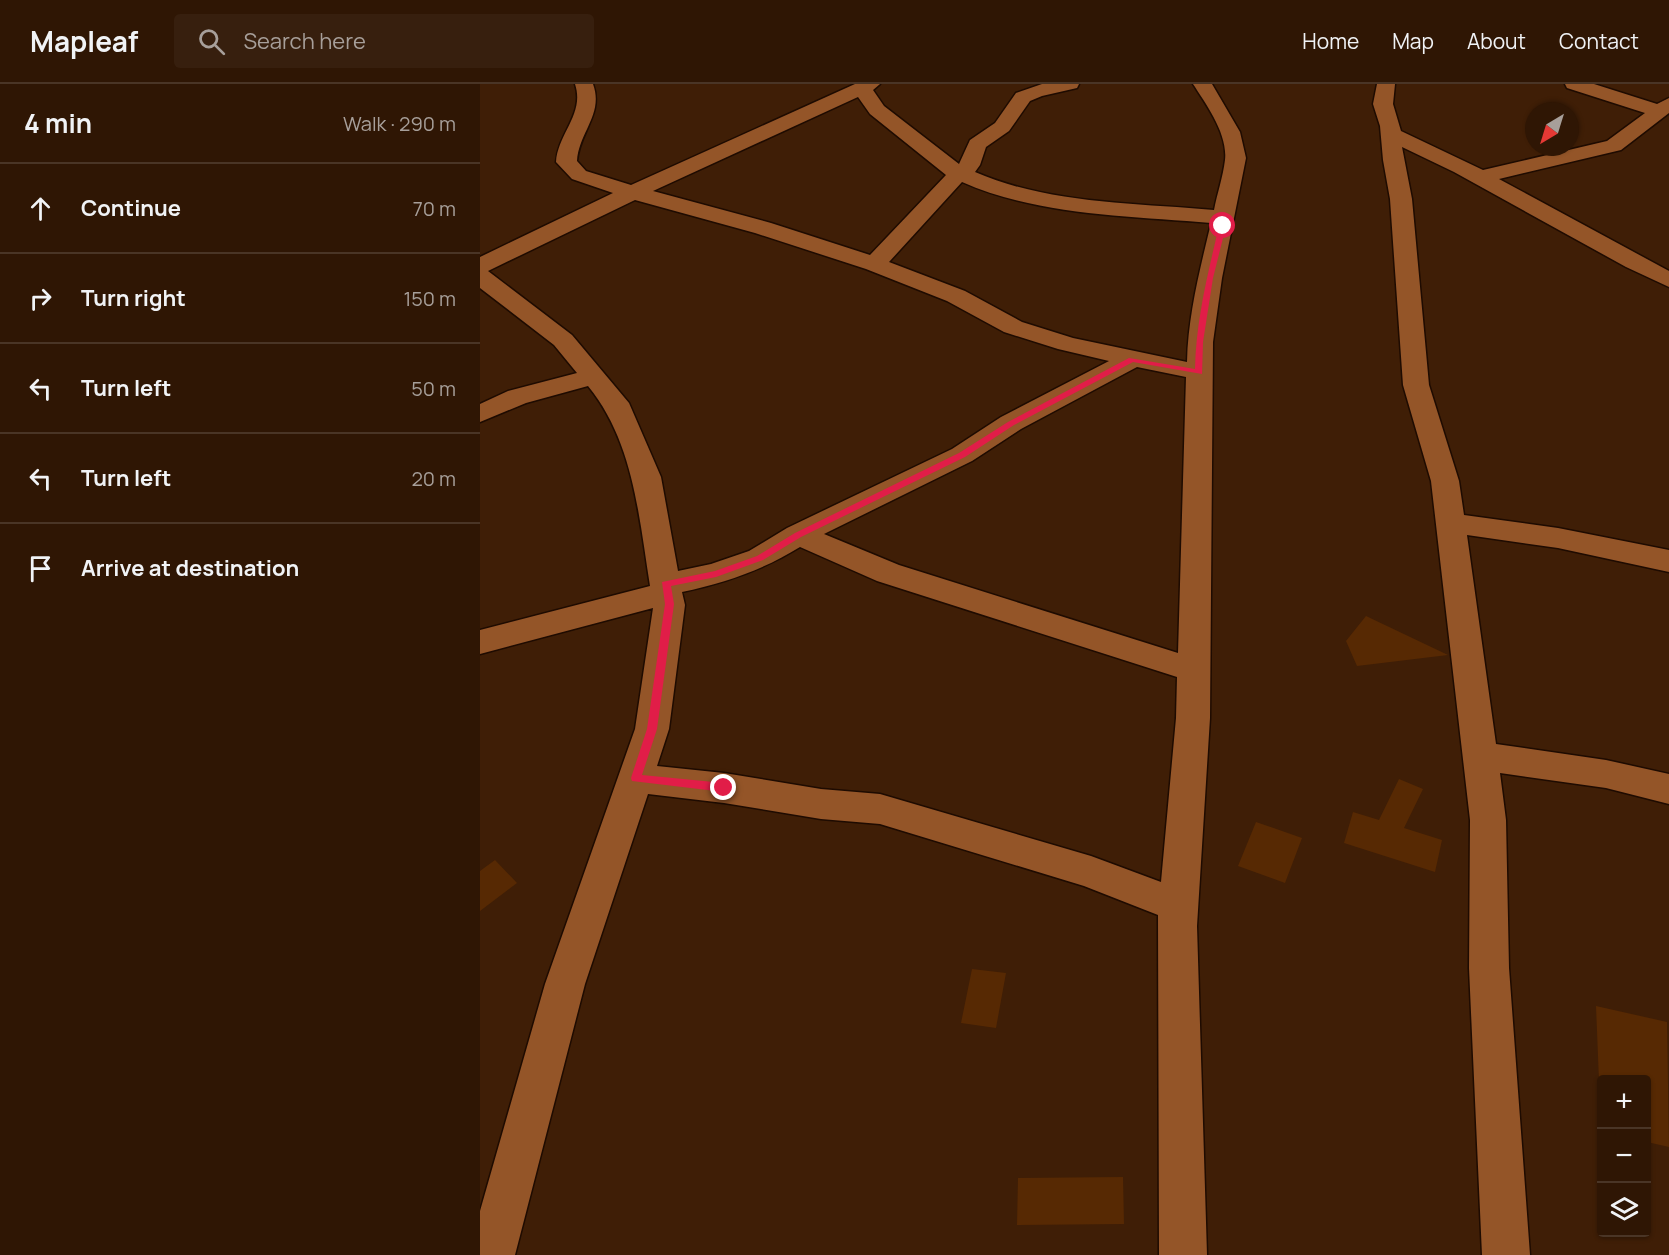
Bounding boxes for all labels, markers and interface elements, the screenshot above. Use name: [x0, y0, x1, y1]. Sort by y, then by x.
search box: [174, 14, 594, 68]
text: Mapleaf: [30, 22, 138, 60]
icon: search: [195, 25, 228, 58]
text: Search here: [243, 26, 366, 56]
text: Home: [1302, 27, 1359, 55]
text: Map: [1392, 27, 1434, 55]
text: About: [1467, 27, 1526, 55]
text: Contact: [1559, 27, 1639, 55]
north arrow: [1525, 102, 1579, 156]
text: 4 min: [24, 105, 92, 141]
text: Walk · 290 m: [343, 110, 456, 137]
icon: ahead: [24, 192, 57, 225]
text: Continue: [81, 193, 181, 223]
text: 70 m: [413, 195, 456, 222]
route start: [1209, 212, 1235, 238]
icon: right: [24, 282, 57, 315]
text: Turn right: [81, 283, 186, 313]
text: 150 m: [403, 285, 456, 312]
icon: left: [24, 372, 57, 405]
text: Turn left: [81, 373, 171, 403]
text: 50 m: [411, 375, 456, 402]
icon: left: [24, 462, 57, 495]
text: Turn left: [81, 463, 171, 493]
text: 20 m: [411, 465, 456, 492]
icon: arrive: [24, 552, 57, 585]
text: Arrive at destination: [81, 553, 299, 583]
route end: [710, 774, 736, 800]
map controls: [1597, 1075, 1651, 1237]
button: +: [1597, 1075, 1651, 1129]
button: −: [1597, 1129, 1651, 1183]
button: layers: [1597, 1183, 1651, 1237]

